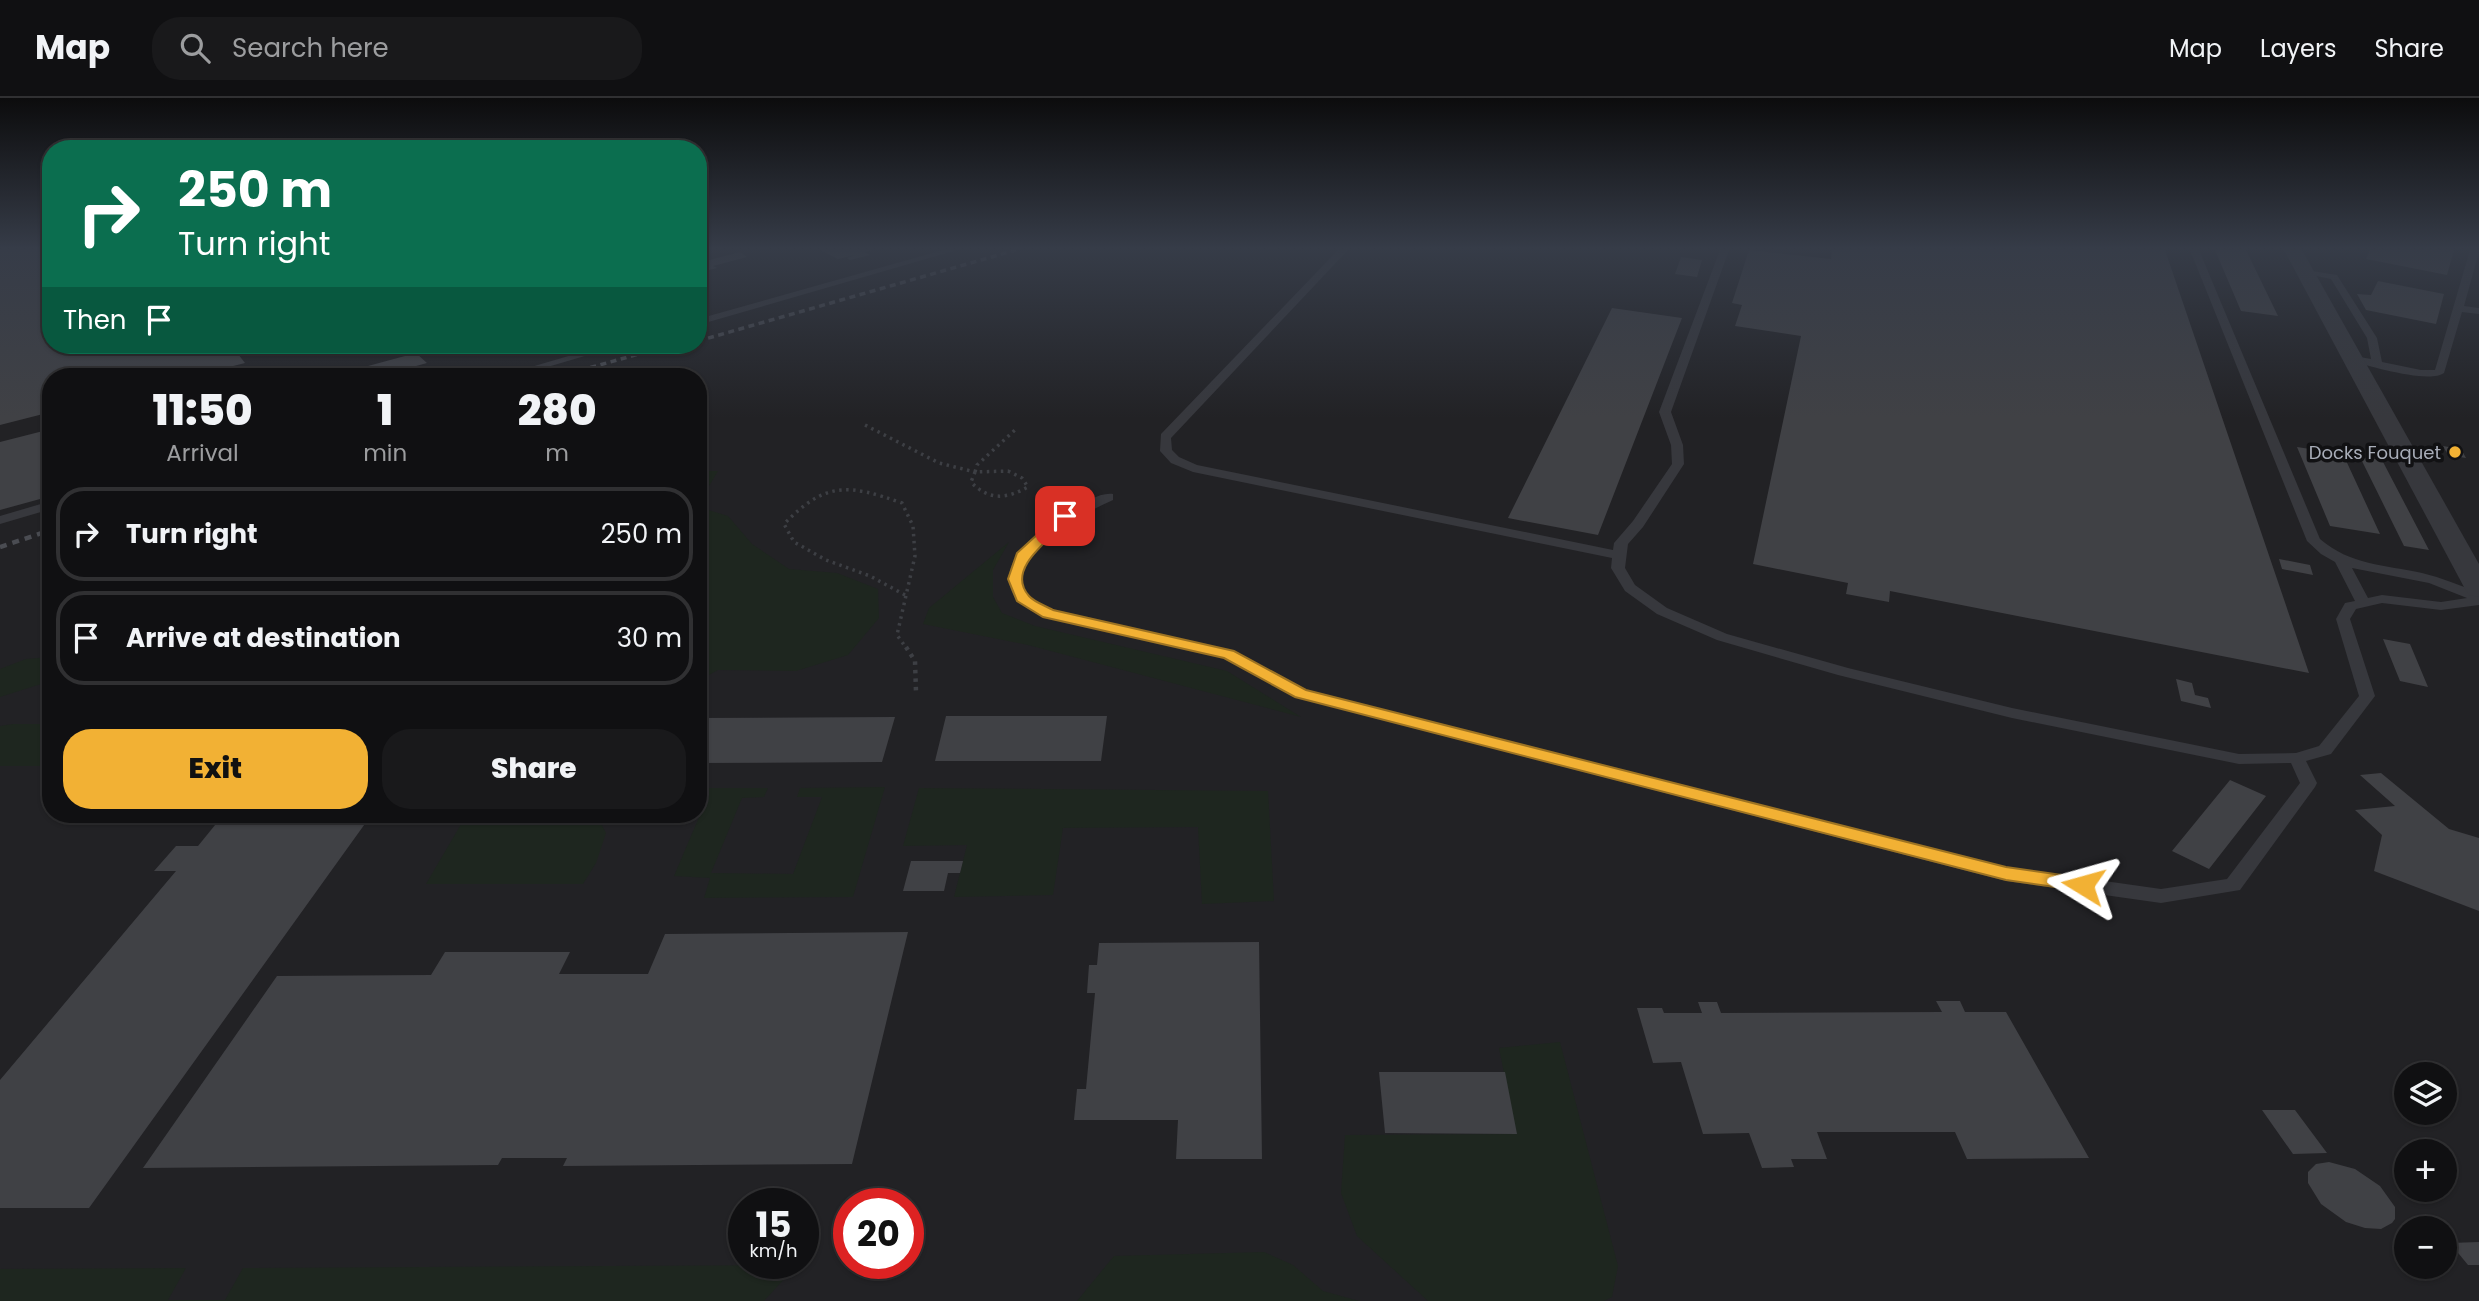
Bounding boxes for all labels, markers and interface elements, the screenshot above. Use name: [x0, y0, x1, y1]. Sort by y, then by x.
search box: [152, 17, 642, 80]
text: Map: [35, 24, 110, 71]
icon: search: [176, 29, 214, 67]
text: Search here: [232, 30, 389, 66]
text: Map: [2169, 32, 2222, 65]
text: Layers: [2260, 32, 2336, 65]
text: Share: [2374, 32, 2444, 65]
text: 250 m: [178, 156, 332, 224]
icon: right: [63, 168, 154, 259]
text: Turn right: [178, 221, 330, 266]
icon: arrive: [140, 301, 178, 339]
text: Then: [63, 302, 126, 338]
text: 11:50: [152, 381, 253, 440]
text: 1: [377, 381, 393, 440]
text: 280: [518, 381, 597, 440]
text: Arrival: [166, 437, 239, 469]
text: min: [363, 437, 407, 469]
text: m: [545, 437, 569, 469]
place label: Docks Fouquet: [2309, 440, 2441, 465]
marker: Docks Fouquet: [2447, 444, 2463, 460]
pin: [1035, 486, 1095, 546]
icon: arrive: [1046, 497, 1084, 535]
icon: right: [67, 515, 105, 553]
text: Turn right: [126, 516, 258, 552]
text: 250 m: [601, 516, 682, 552]
icon: arrive: [67, 619, 105, 657]
text: Arrive at destination: [126, 620, 401, 656]
text: 30 m: [617, 620, 682, 656]
button: Exit: [63, 729, 368, 809]
button: Share: [382, 729, 686, 809]
position arrow: [2046, 848, 2120, 922]
map controls: [2394, 1062, 2457, 1279]
button: layers: [2394, 1062, 2457, 1125]
button: +: [2394, 1139, 2457, 1202]
speed limit sign: 20: [833, 1188, 924, 1279]
text: 15: [756, 1200, 791, 1249]
button: −: [2394, 1216, 2457, 1279]
text: km/h: [750, 1238, 797, 1263]

